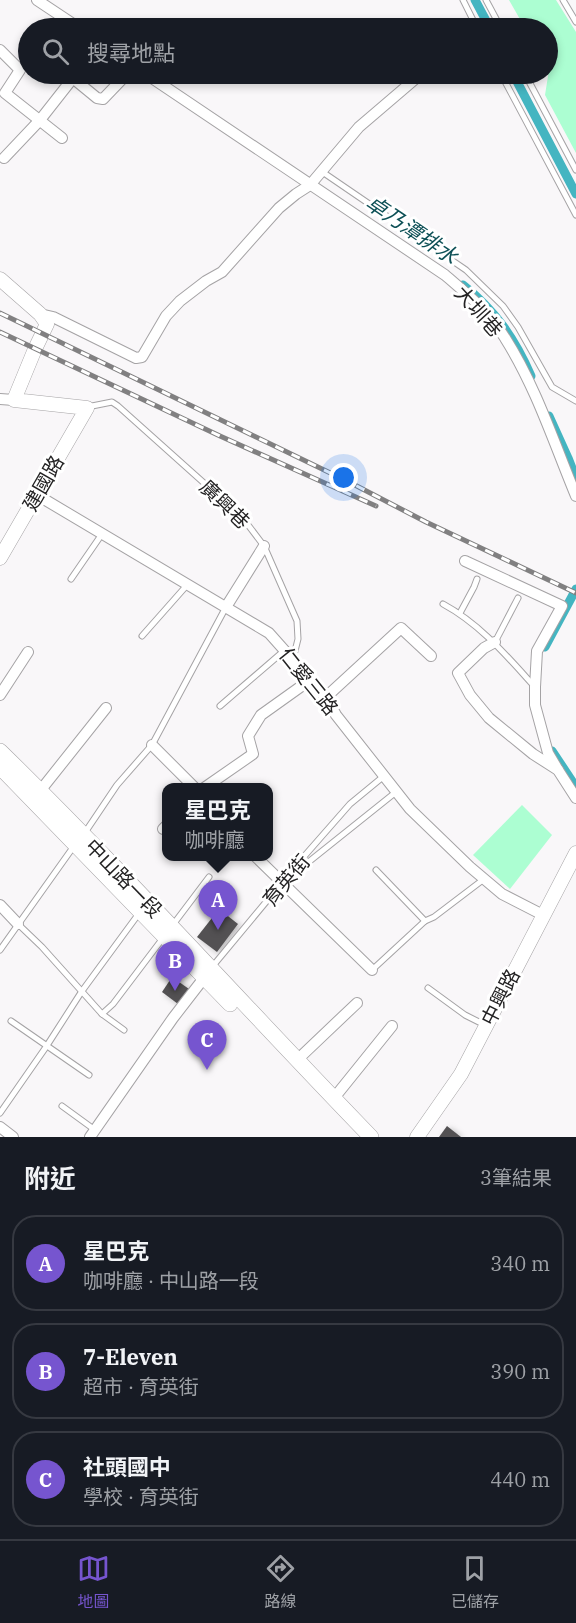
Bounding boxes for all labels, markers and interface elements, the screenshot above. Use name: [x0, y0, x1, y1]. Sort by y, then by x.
search box: [18, 18, 558, 84]
icon: search: [39, 35, 72, 68]
text: 搜尋地點: [87, 38, 175, 67]
water label: 卓乃潭排水: [361, 188, 464, 271]
street label: 大圳巷: [449, 280, 509, 342]
street label: 建國路: [16, 450, 70, 516]
your location: [329, 463, 358, 492]
street label: 廣興巷: [194, 473, 256, 535]
street label: 仁愛三路: [273, 641, 345, 721]
popup: [162, 783, 273, 861]
text: 星巴克: [184, 795, 251, 824]
text: 咖啡廳: [184, 826, 244, 853]
street label: 中山路一段: [80, 833, 168, 923]
street label: 育英街: [256, 848, 316, 912]
pin: A: [198, 880, 238, 930]
pin: B: [156, 942, 195, 991]
street label: 中興路: [474, 964, 526, 1030]
pin: C: [188, 1020, 226, 1070]
text: 附近: [24, 1161, 76, 1195]
text: 3筆結果: [480, 1164, 552, 1191]
text: 星巴克: [83, 1236, 149, 1265]
text: A: [39, 1250, 52, 1277]
text: 340 m: [490, 1250, 550, 1277]
text: 咖啡廳 · 中山路一段: [83, 1267, 259, 1294]
text: 7-Eleven: [83, 1342, 178, 1371]
text: B: [38, 1358, 53, 1385]
text: 390 m: [490, 1358, 550, 1385]
text: 超市 · 育英街: [83, 1373, 199, 1400]
text: 社頭國中: [83, 1452, 171, 1481]
text: C: [39, 1466, 52, 1493]
text: 440 m: [490, 1466, 550, 1493]
text: 學校 · 育英街: [83, 1483, 199, 1510]
tab: 地圖: [77, 1552, 110, 1612]
tab: 路線: [264, 1552, 297, 1612]
tab: 已儲存: [451, 1552, 499, 1612]

